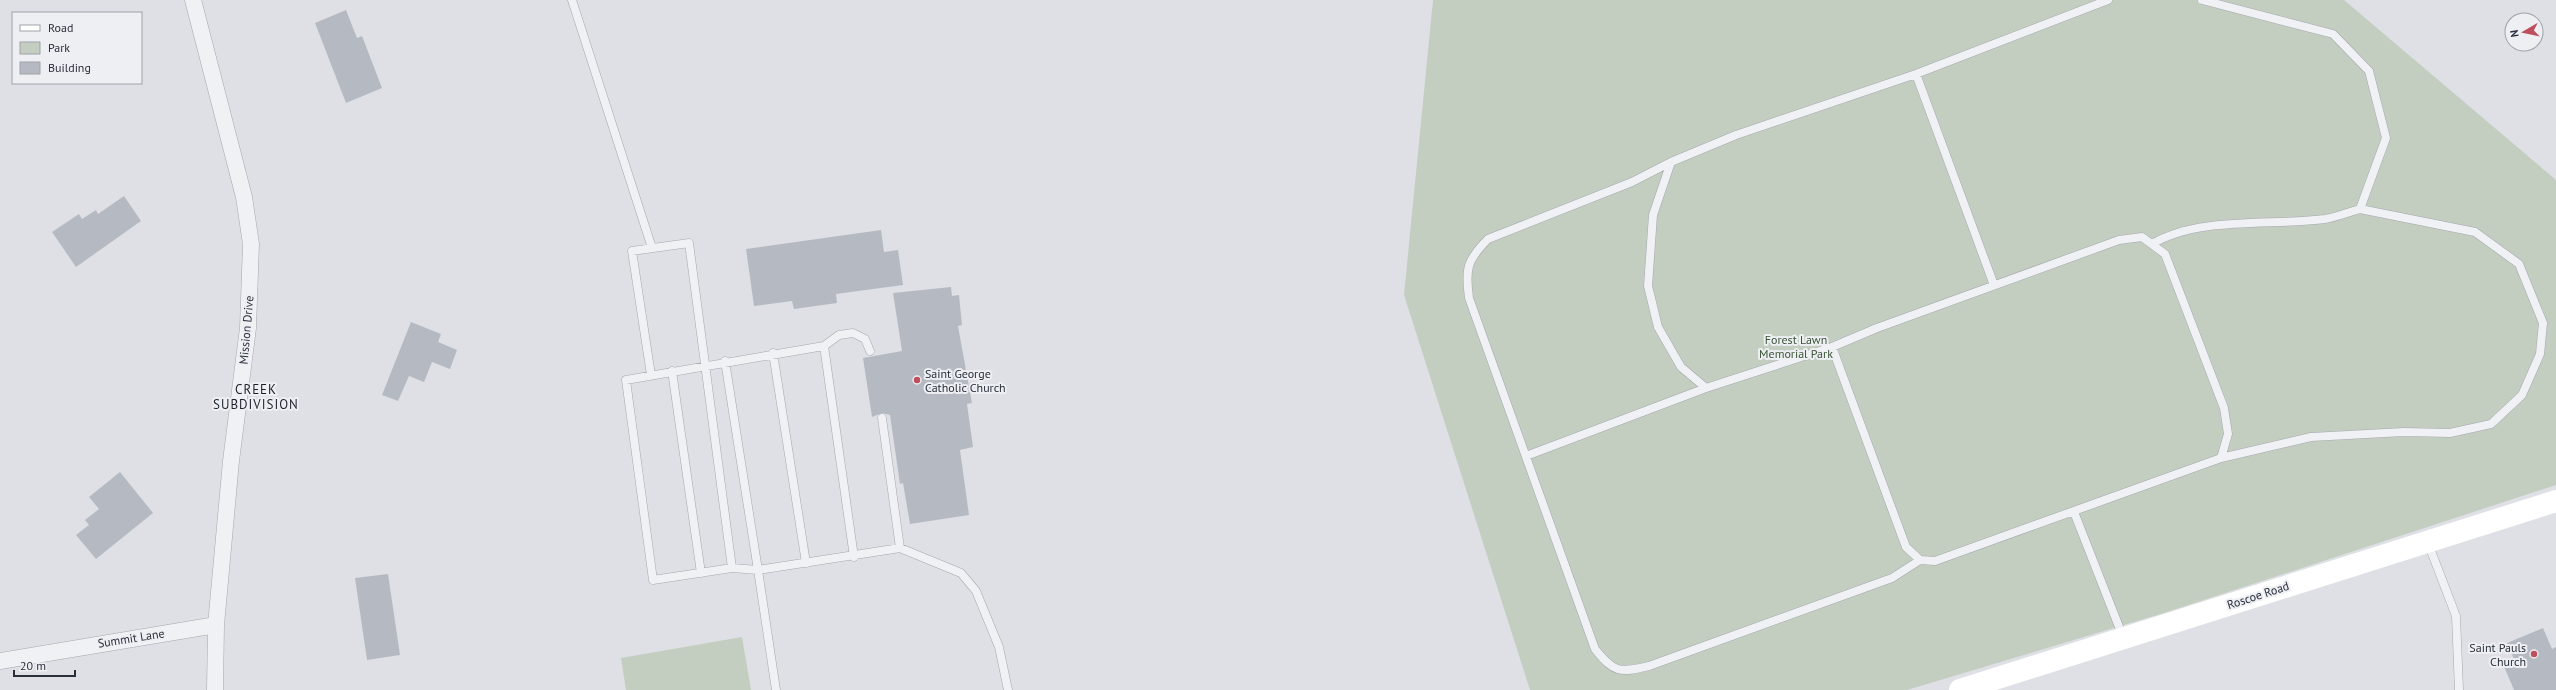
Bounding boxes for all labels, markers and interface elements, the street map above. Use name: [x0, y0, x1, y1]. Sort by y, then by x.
legend: [12, 12, 142, 84]
north arrow: [2504, 12, 2544, 52]
text: Road: [48, 20, 73, 35]
text: N: [2507, 29, 2522, 38]
text: Park: [48, 40, 70, 55]
text: Building: [48, 60, 91, 75]
street label: Mission Drive: [236, 295, 256, 365]
park label: Forest Lawn Memorial Park: [1759, 332, 1833, 361]
place label: Saint George Catholic Church: [925, 366, 1006, 395]
marker: Saint George Catholic Church: [912, 375, 922, 385]
district label: CREEK SUBDIVISION: [213, 381, 299, 413]
street label: Roscoe Road: [2225, 578, 2291, 612]
street label: Summit Lane: [97, 625, 165, 651]
place label: Saint Pauls Church: [2469, 640, 2526, 669]
marker: Saint Pauls Church: [2529, 649, 2539, 659]
scale bar: [14, 652, 75, 678]
text: 20 m: [20, 658, 46, 673]

